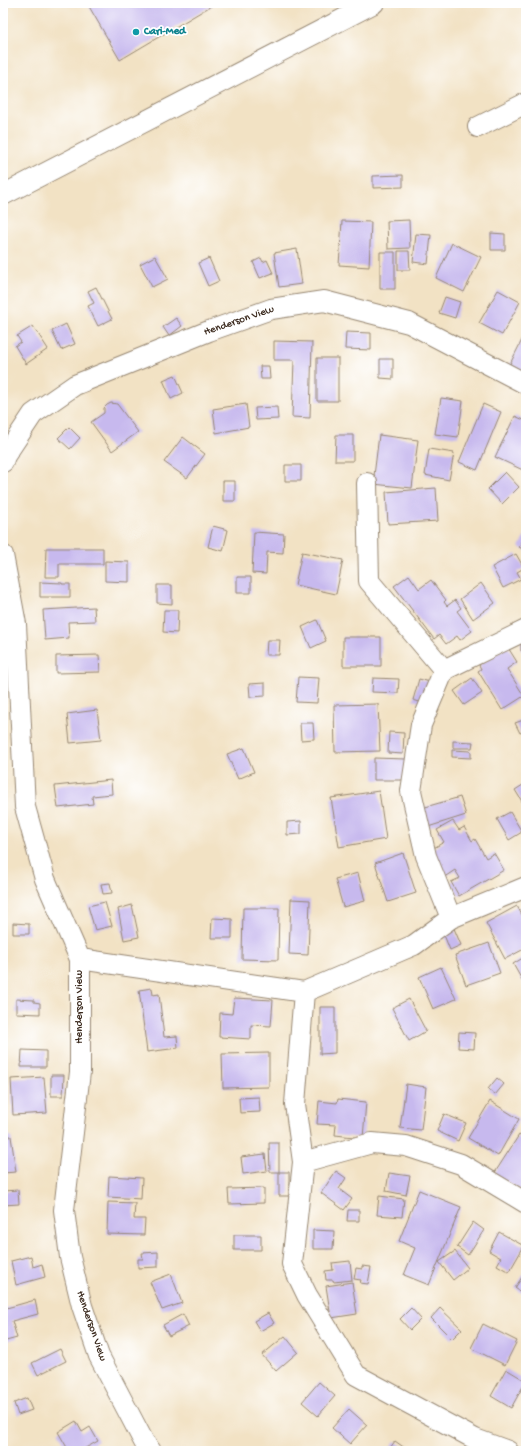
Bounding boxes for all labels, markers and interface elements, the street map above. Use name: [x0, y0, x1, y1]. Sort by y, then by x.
place label: Cari-Med: [143, 26, 187, 38]
marker: Cari-Med: [131, 27, 141, 37]
street label: Henderson View: [202, 303, 276, 339]
street label: Henderson View: [74, 970, 86, 1044]
street label: Henderson View: [73, 1289, 109, 1363]

